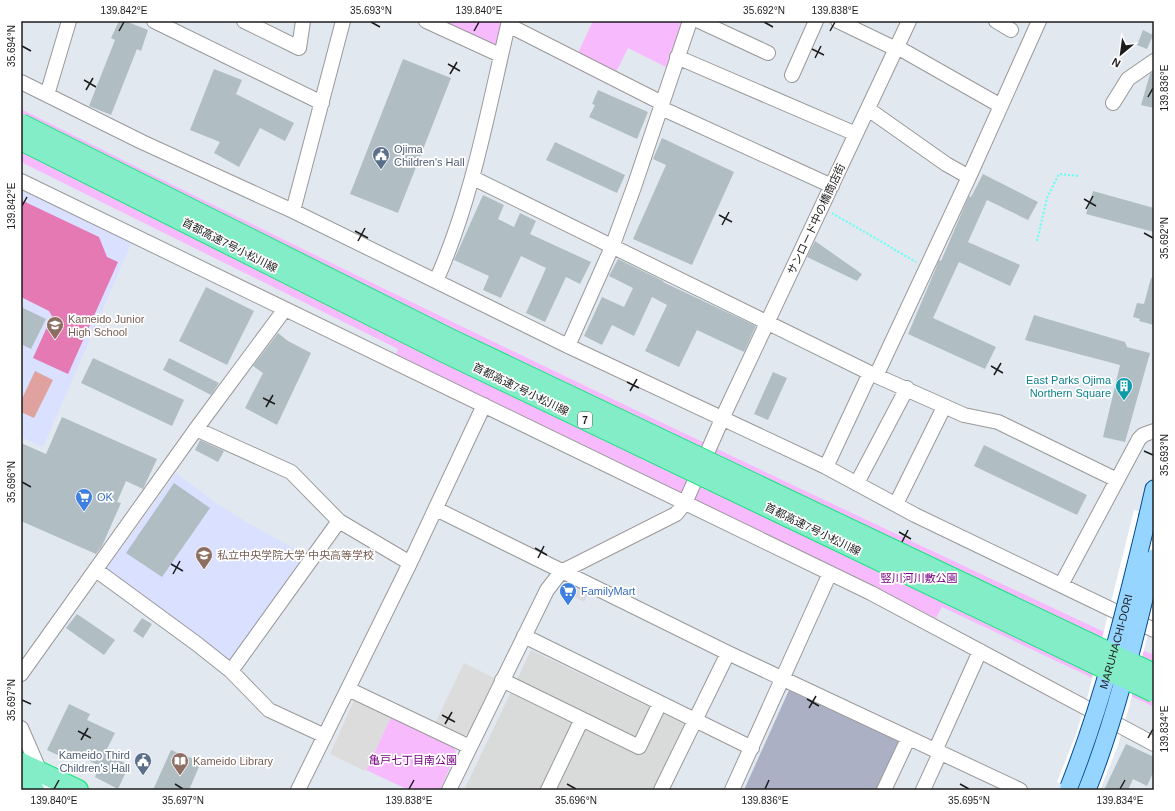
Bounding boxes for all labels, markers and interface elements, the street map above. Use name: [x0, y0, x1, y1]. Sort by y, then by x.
text: 139.842°E: [101, 5, 148, 16]
text: 35.693°N: [350, 5, 392, 16]
text: 139.840°E: [456, 5, 503, 16]
text: 35.692°N: [743, 5, 785, 16]
text: 139.838°E: [812, 5, 859, 16]
text: 35.694°N: [6, 25, 17, 67]
north arrow: [1101, 34, 1141, 74]
text: N: [1110, 56, 1123, 70]
text: 139.836°E: [1159, 64, 1170, 111]
place label: Ojima Children's Hall: [394, 143, 465, 168]
public building icon: Ojima Children's Hall: [371, 145, 391, 170]
street label: サンロード中の橋商店街: [785, 162, 847, 276]
text: 139.842°E: [6, 182, 17, 229]
street label: 首都高速7号小松川線: [180, 216, 280, 274]
text: 35.692°N: [1159, 217, 1170, 259]
place label: Kameido Junior High School: [68, 313, 145, 338]
school or university icon: Kameido Junior High School: [45, 315, 65, 340]
street label: 首都高速7号小松川線: [471, 361, 571, 417]
place label: East Parks Ojima Northern Square: [1026, 374, 1112, 399]
building icon: East Parks Ojima Northern Square: [1114, 376, 1134, 401]
road number: 7: [578, 412, 592, 428]
text: 35.693°N: [1159, 434, 1170, 476]
text: 35.696°N: [6, 461, 17, 503]
supermarket icon: OK: [74, 487, 94, 512]
place label: OK: [97, 491, 114, 503]
street label: 首都高速7号小松川線: [763, 501, 863, 557]
school or university icon: 私立中央学院大学 中央高等学校: [194, 545, 214, 570]
place label: 私立中央学院大学 中央高等学校: [217, 549, 374, 561]
park label: 竪川河川敷公園: [881, 572, 958, 584]
supermarket icon: FamilyMart: [558, 581, 578, 606]
place label: FamilyMart: [581, 585, 635, 597]
street label: MARUHACHI-DORI: [1097, 593, 1135, 690]
text: 35.697°N: [6, 679, 17, 721]
text: 139.834°E: [1159, 705, 1170, 752]
place label: Kameido Third Children's Hall: [59, 749, 130, 774]
public building icon: Kameido Third Children's Hall: [133, 751, 153, 776]
library icon: Kameido Library: [170, 751, 190, 776]
park label: 亀戸七丁目南公園: [369, 754, 457, 766]
place label: Kameido Library: [193, 755, 274, 767]
text: 139.840°E: [31, 795, 78, 806]
text: 35.697°N: [162, 795, 204, 806]
text: 139.838°E: [386, 795, 433, 806]
text: 35.696°N: [555, 795, 597, 806]
text: 139.836°E: [742, 795, 789, 806]
text: 35.695°N: [948, 795, 990, 806]
text: 139.834°E: [1097, 795, 1144, 806]

